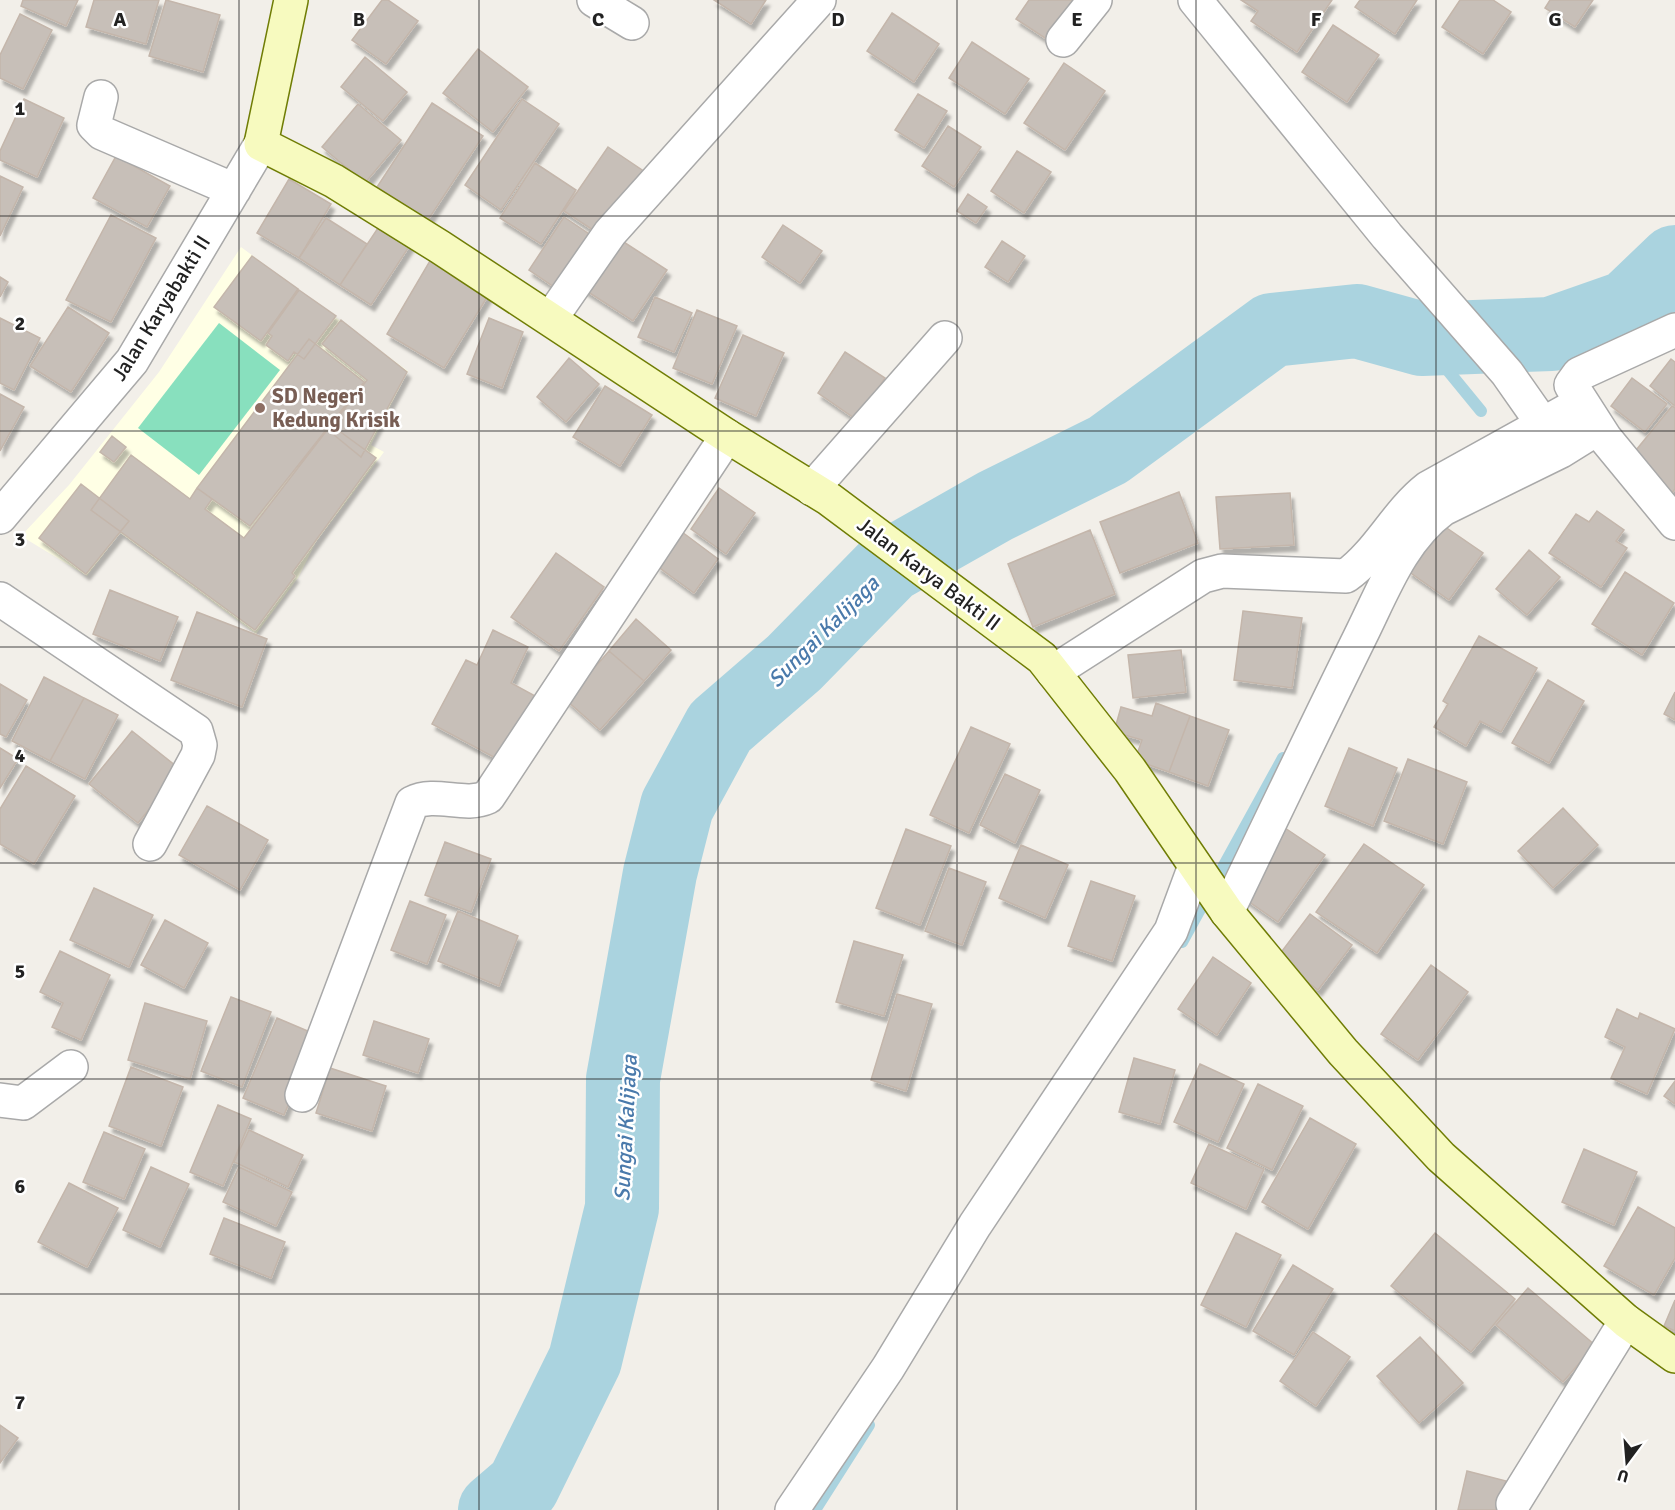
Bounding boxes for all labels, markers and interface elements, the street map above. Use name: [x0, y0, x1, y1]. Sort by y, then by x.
text: A: [114, 7, 127, 32]
text: B: [353, 7, 365, 32]
text: C: [592, 7, 604, 32]
text: D: [831, 7, 845, 32]
text: E: [1071, 7, 1083, 32]
text: F: [1311, 7, 1322, 32]
text: G: [1548, 7, 1562, 32]
text: 1: [15, 96, 26, 121]
street label: Jalan Karyabakti II: [106, 231, 216, 385]
text: 2: [15, 311, 25, 336]
place label: SD Negeri Kedung Krisik: [272, 383, 400, 433]
marker: SD Negeri Kedung Krisik: [253, 401, 267, 415]
street label: Jalan Karya Bakti II: [852, 512, 1006, 636]
text: 3: [15, 527, 25, 552]
water label: Sungai Kalijaga: [762, 569, 885, 693]
text: 4: [15, 743, 26, 768]
text: 5: [15, 959, 25, 984]
water label: Sungai Kalijaga: [608, 1053, 643, 1202]
text: 6: [15, 1174, 26, 1199]
text: 7: [15, 1390, 26, 1415]
north arrow: [1597, 1432, 1657, 1492]
text: U: [1615, 1464, 1631, 1487]

